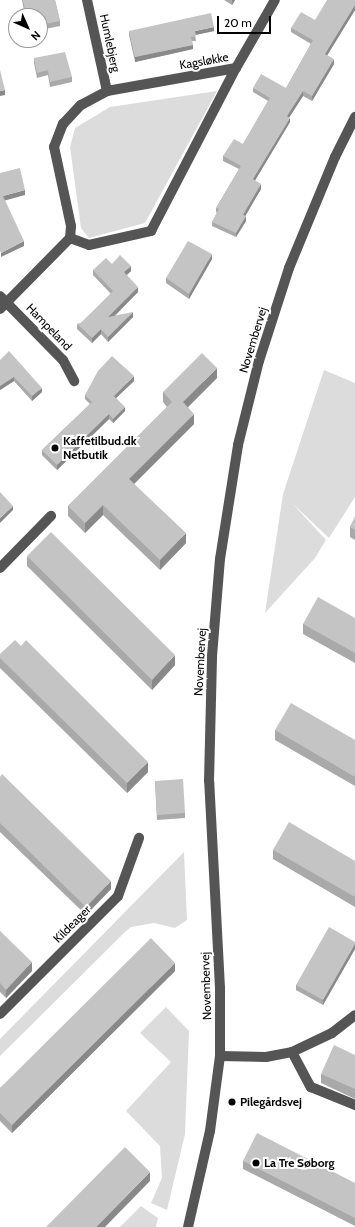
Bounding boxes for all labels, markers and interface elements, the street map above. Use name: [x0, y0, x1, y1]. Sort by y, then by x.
north arrow: [8, 8, 48, 48]
scale bar: [219, 8, 273, 34]
street label: Humlebjerg: [97, 13, 123, 73]
text: 20 m: [224, 15, 252, 30]
text: N: [28, 28, 43, 43]
street label: Kagsløkke: [178, 50, 230, 72]
street label: Hampeland: [23, 301, 75, 353]
street label: Novembervej: [236, 305, 270, 375]
place label: Kaffetilbud.dk Netbutik: [63, 434, 136, 462]
marker: Kaffetilbud.dk Netbutik: [50, 443, 60, 453]
street label: Novembervej: [191, 628, 209, 696]
street label: Kildeager: [50, 902, 94, 946]
street label: Novembervej: [198, 952, 214, 1020]
place label: Pilegårdsvej: [240, 1095, 302, 1109]
marker: Pilegårdsvej: [227, 1097, 237, 1107]
place label: La Tre Søborg: [264, 1156, 334, 1170]
marker: La Tre Søborg: [251, 1158, 261, 1168]

